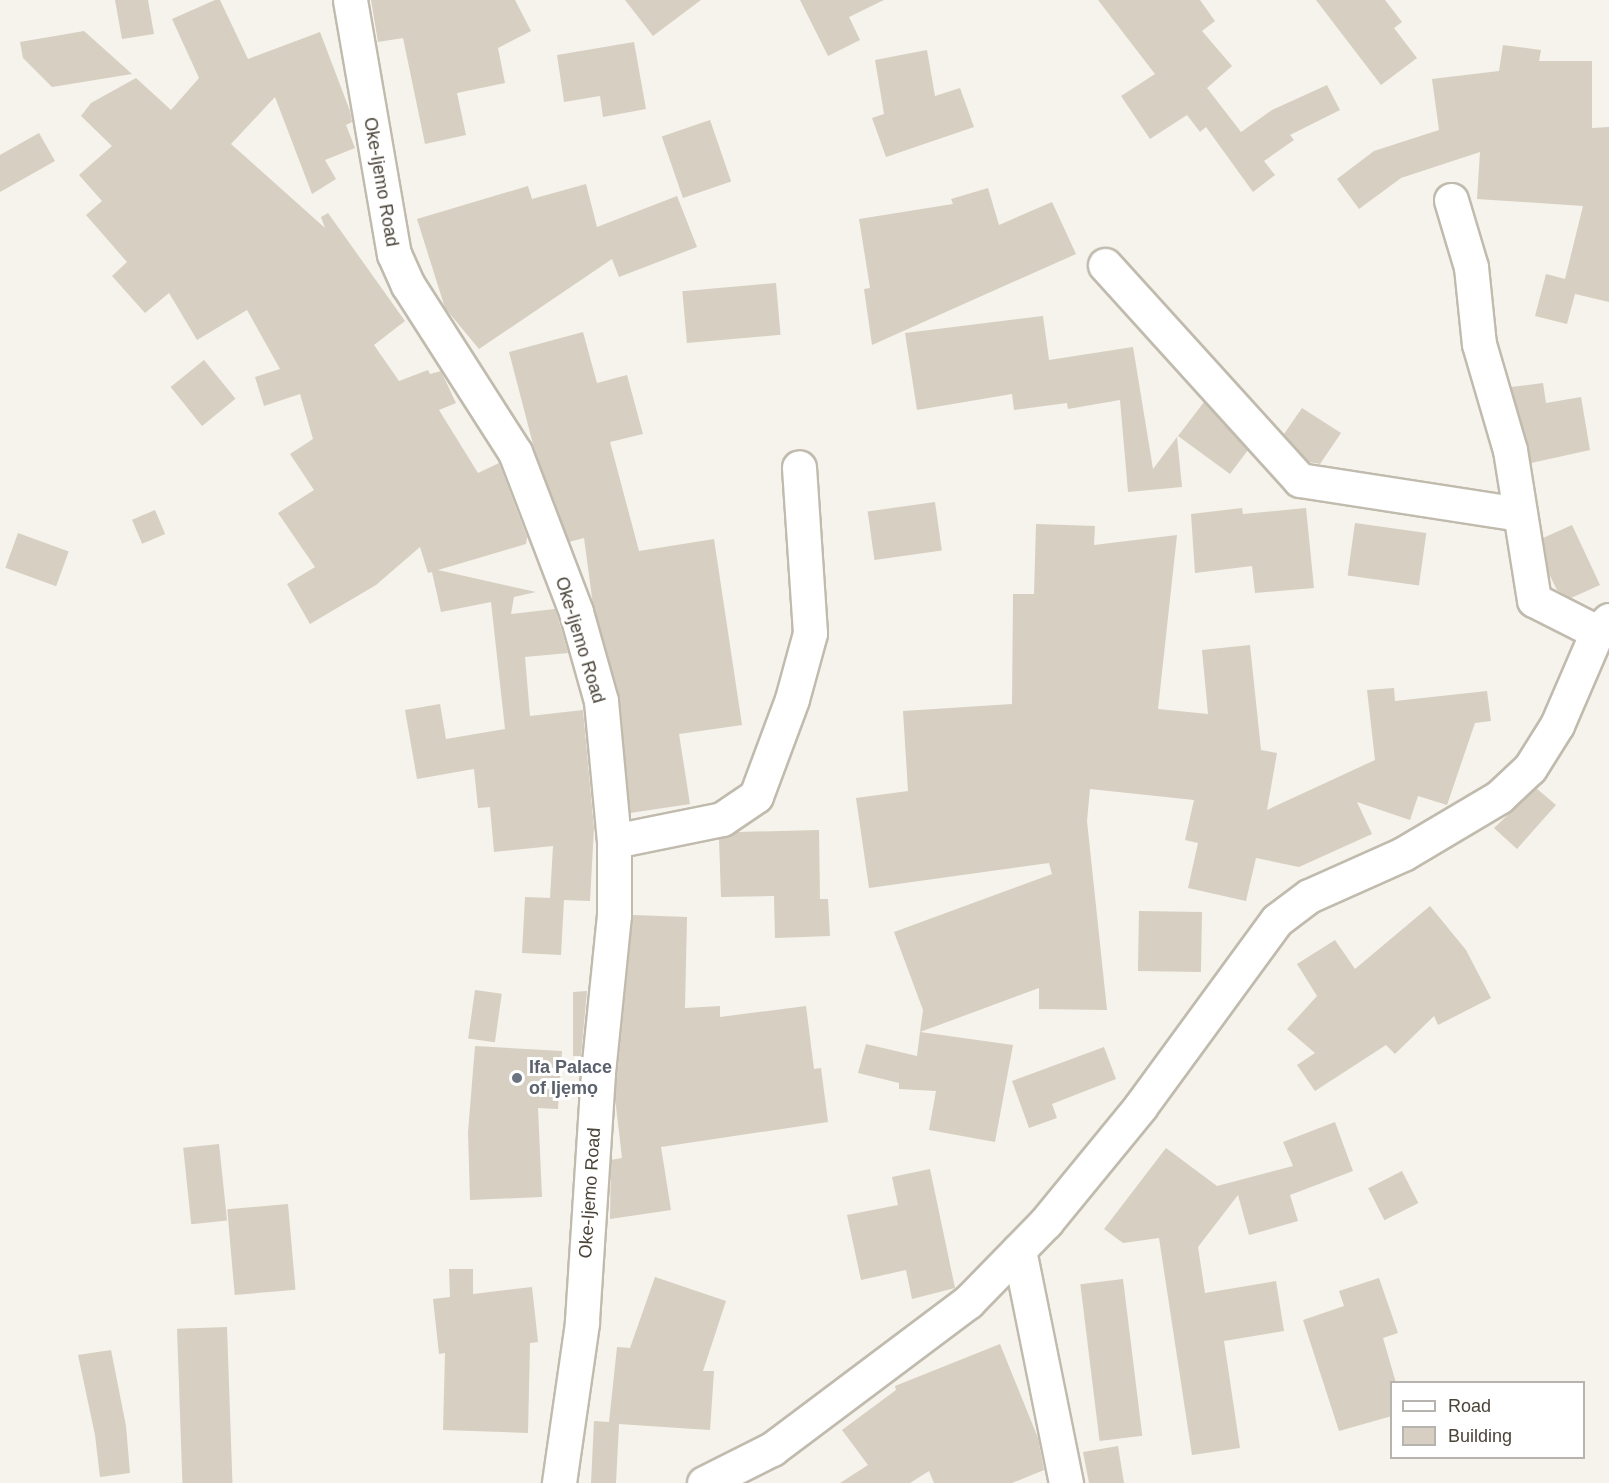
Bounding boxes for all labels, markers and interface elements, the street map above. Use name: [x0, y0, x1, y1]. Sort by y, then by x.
street label: Oke-Ijemo Road: [359, 116, 403, 248]
street label: Oke-Ijemo Road: [551, 574, 609, 706]
place label: Ifa Palace of Ijẹmọ: [529, 1057, 612, 1100]
marker: Ifa Palace of Ijẹmọ: [510, 1071, 524, 1085]
street label: Oke-Ijemo Road: [575, 1127, 605, 1259]
legend: [1390, 1381, 1585, 1459]
text: Road: [1448, 1396, 1491, 1416]
text: Building: [1448, 1426, 1512, 1446]

